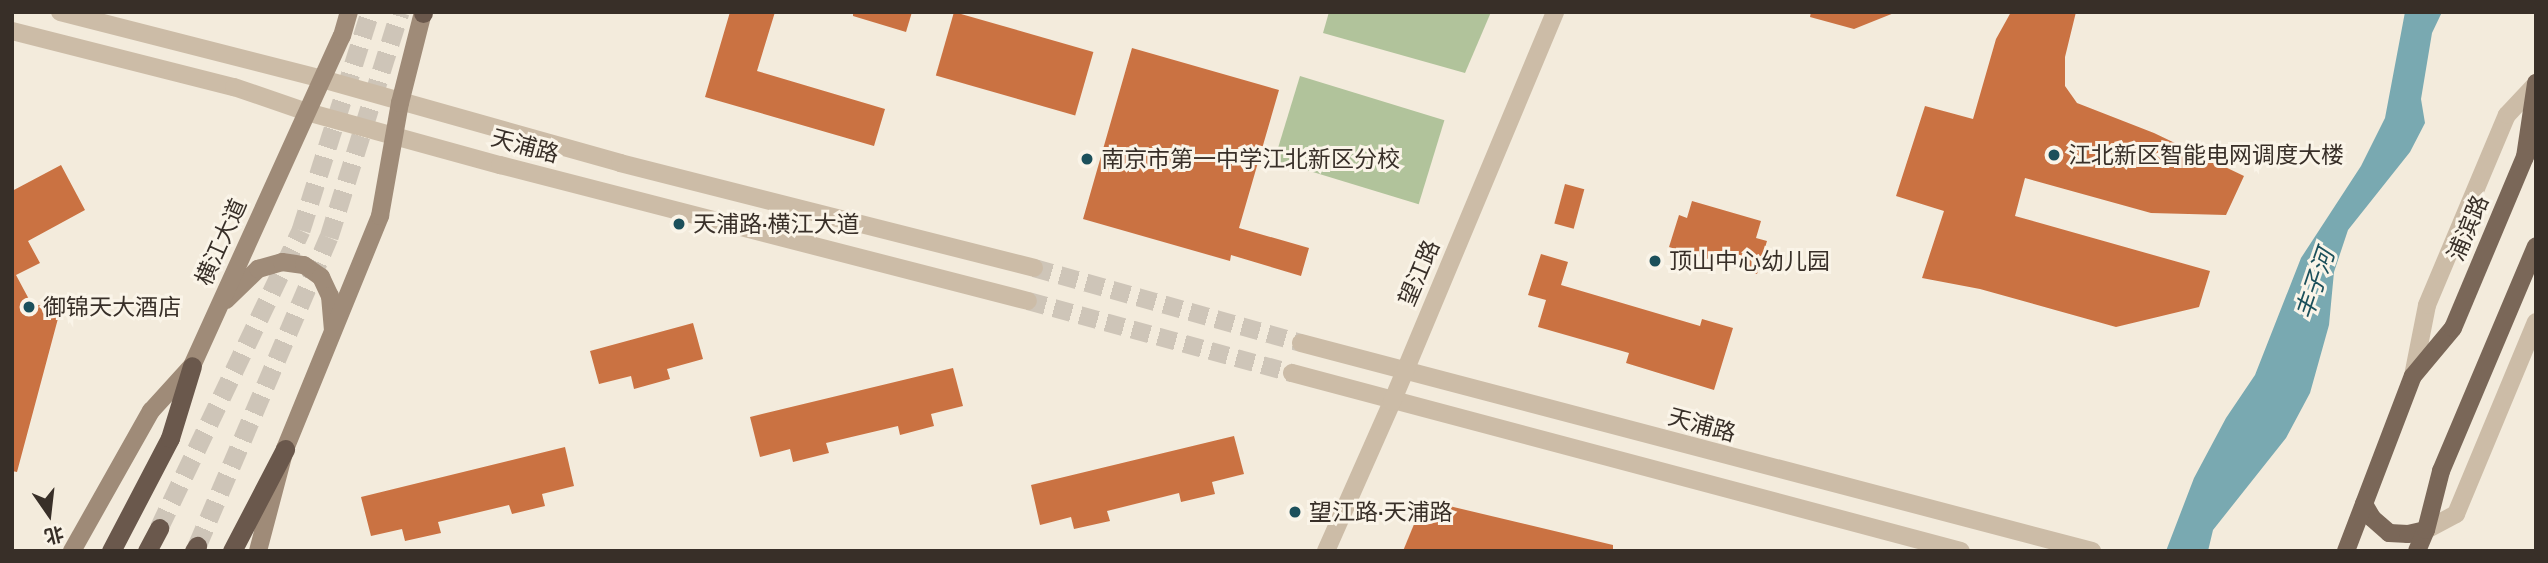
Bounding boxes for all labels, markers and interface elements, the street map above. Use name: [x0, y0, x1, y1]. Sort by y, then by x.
street label: 天浦路: [488, 124, 562, 168]
place label: 江北新区智能电网调度大楼: [2068, 141, 2344, 169]
place label: 南京市第一中学江北新区分校: [1101, 145, 1400, 173]
marker: 江北新区智能电网调度大楼: [2046, 147, 2062, 163]
marker: 南京市第一中学江北新区分校: [1079, 151, 1095, 167]
street label: 浦滨路: [2442, 191, 2494, 265]
street label: 横江大道: [190, 194, 252, 290]
place label: 天浦路·横江大道: [693, 210, 859, 238]
marker: 天浦路·横江大道: [671, 216, 687, 232]
street label: 望江路: [1393, 236, 1445, 310]
water label: 丰子河: [2290, 245, 2340, 323]
place label: 顶山中心幼儿园: [1669, 247, 1830, 275]
marker: 顶山中心幼儿园: [1647, 253, 1663, 269]
place label: 御锦天大酒店: [43, 293, 181, 321]
marker: 御锦天大酒店: [21, 299, 37, 315]
street label: 天浦路: [1665, 403, 1739, 447]
north arrow: [14, 479, 84, 549]
place label: 望江路·天浦路: [1309, 498, 1452, 526]
marker: 望江路·天浦路: [1287, 504, 1303, 520]
text: 北: [42, 521, 66, 548]

